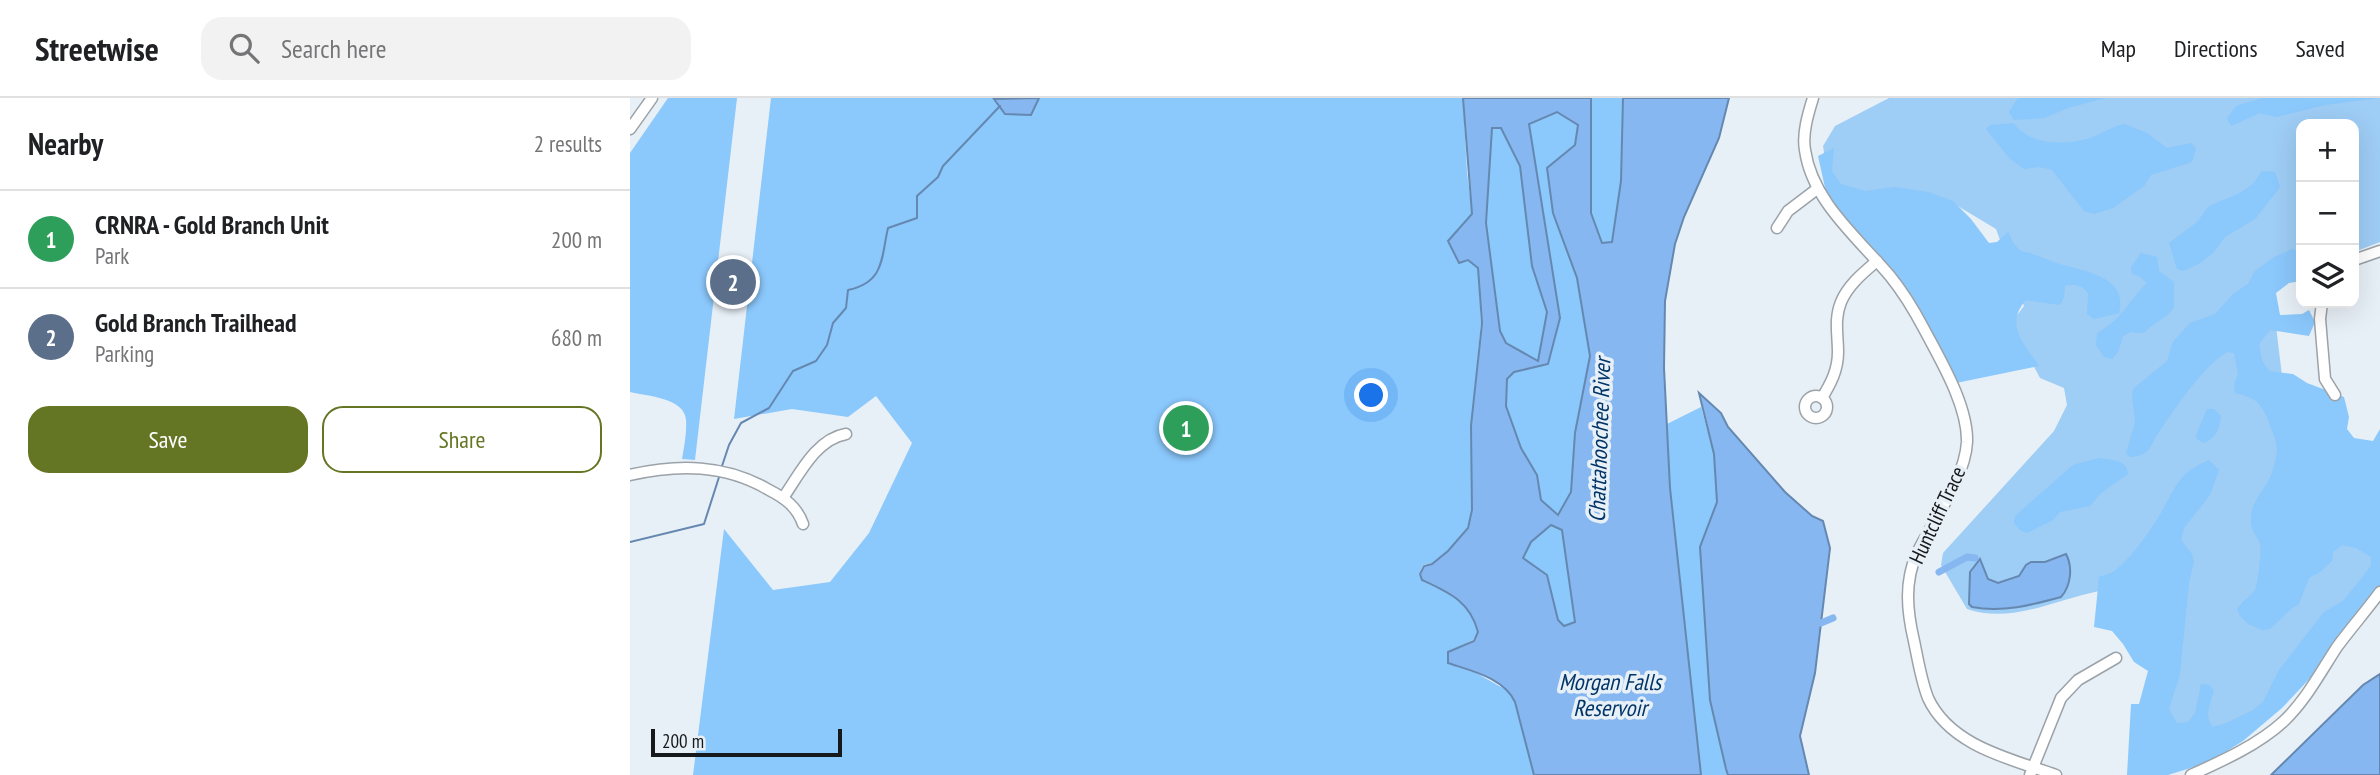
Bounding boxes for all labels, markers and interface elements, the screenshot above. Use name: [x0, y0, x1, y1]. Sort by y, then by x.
search box: [201, 17, 691, 80]
text: Streetwise: [35, 27, 159, 70]
icon: search: [225, 29, 263, 67]
text: Search here: [281, 32, 387, 65]
text: Map: [2101, 33, 2136, 64]
text: Directions: [2174, 33, 2258, 64]
text: Saved: [2296, 33, 2345, 64]
map controls: [2296, 119, 2359, 308]
button: +: [2296, 119, 2359, 182]
text: Nearby: [28, 124, 103, 163]
text: 2 results: [534, 129, 602, 158]
button: −: [2296, 182, 2359, 245]
text: CRNRA - Gold Branch Unit: [95, 208, 329, 241]
text: 1: [46, 225, 57, 254]
text: 200 m: [551, 225, 602, 254]
text: Park: [95, 241, 129, 270]
button: layers: [2296, 245, 2359, 308]
pin: 2: [710, 256, 756, 308]
text: Gold Branch Trailhead: [95, 306, 297, 339]
text: 2: [46, 323, 57, 352]
text: 680 m: [551, 323, 602, 352]
text: Parking: [95, 339, 154, 368]
water label: Chattahoochee River: [1582, 354, 1616, 523]
your location: [1354, 378, 1388, 412]
pin: 1: [1163, 402, 1209, 454]
button: Save: [28, 406, 308, 473]
button: Share: [322, 406, 602, 473]
street label: Huntcliff Trace: [1903, 462, 1971, 568]
water label: Morgan Falls Reservoir: [1559, 667, 1663, 722]
scale bar: [651, 726, 842, 758]
text: 200 m: [662, 729, 704, 753]

